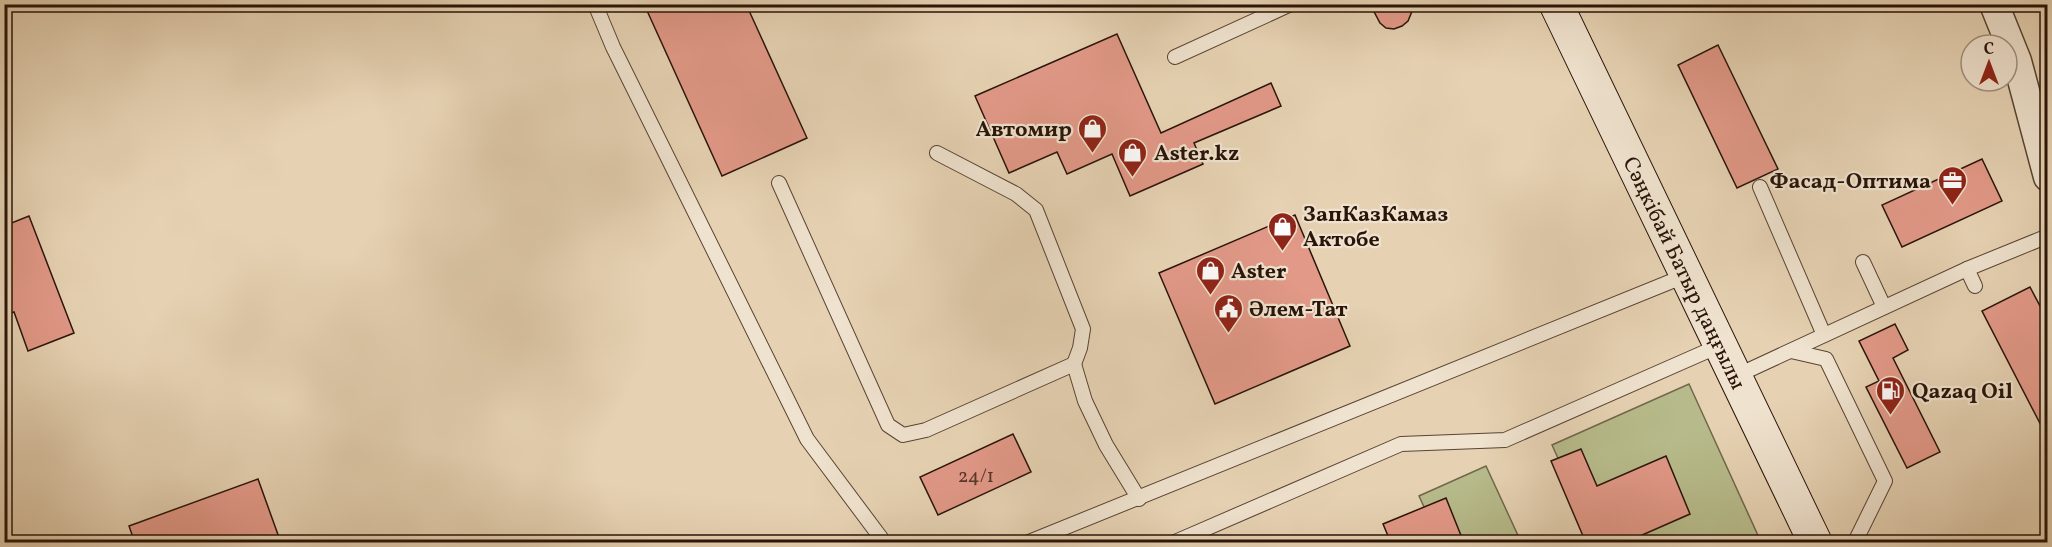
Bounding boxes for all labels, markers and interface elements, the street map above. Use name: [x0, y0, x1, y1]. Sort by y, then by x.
north arrow: [1959, 33, 2019, 93]
text: С: [1984, 39, 1994, 61]
shop icon: Автомир: [1077, 112, 1109, 154]
place label: Автомир: [975, 115, 1072, 146]
shop icon: Aster.kz: [1117, 136, 1149, 178]
place label: Aster.kz: [1154, 139, 1239, 170]
street label: Сәңкібай Батыр даңғылы: [1614, 152, 1752, 395]
office icon: Фасад-Оптима: [1936, 164, 1968, 206]
place label: Фасад-Оптима: [1770, 167, 1931, 198]
place label: ЗапКазКамаз Актобе: [1303, 200, 1448, 256]
shop icon: ЗапКазКамаз Актобе: [1266, 210, 1298, 252]
shop icon: Aster: [1194, 254, 1226, 296]
place label: Aster: [1231, 257, 1287, 288]
public building icon: Әлем-Тат: [1212, 292, 1244, 334]
place label: Әлем-Тат: [1249, 295, 1348, 326]
fuel station icon: Qazaq Oil: [1875, 374, 1907, 416]
place label: Qazaq Oil: [1912, 377, 2013, 408]
house number: 24/1: [958, 463, 994, 491]

